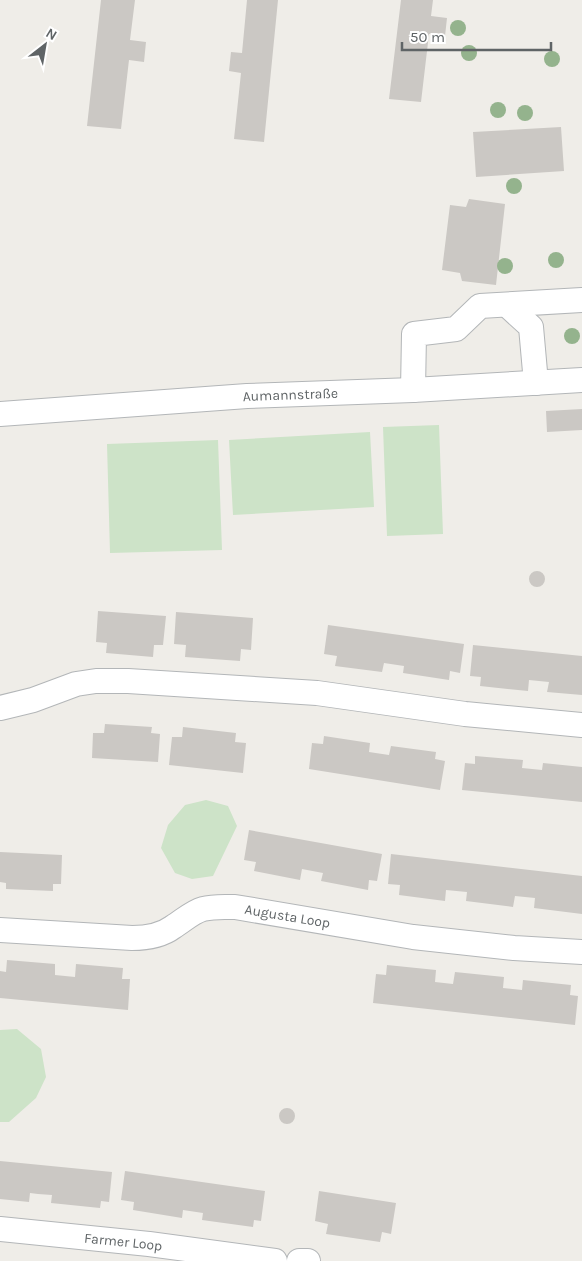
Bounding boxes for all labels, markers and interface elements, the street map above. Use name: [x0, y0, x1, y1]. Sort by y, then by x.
north arrow: [20, 20, 70, 70]
scale bar: [402, 20, 551, 52]
text: N: [43, 24, 60, 44]
text: 50 m: [410, 28, 445, 46]
street label: Aumannstraße: [242, 384, 338, 405]
street label: Augusta Loop: [243, 900, 332, 931]
street label: Farmer Loop: [83, 1229, 164, 1254]

